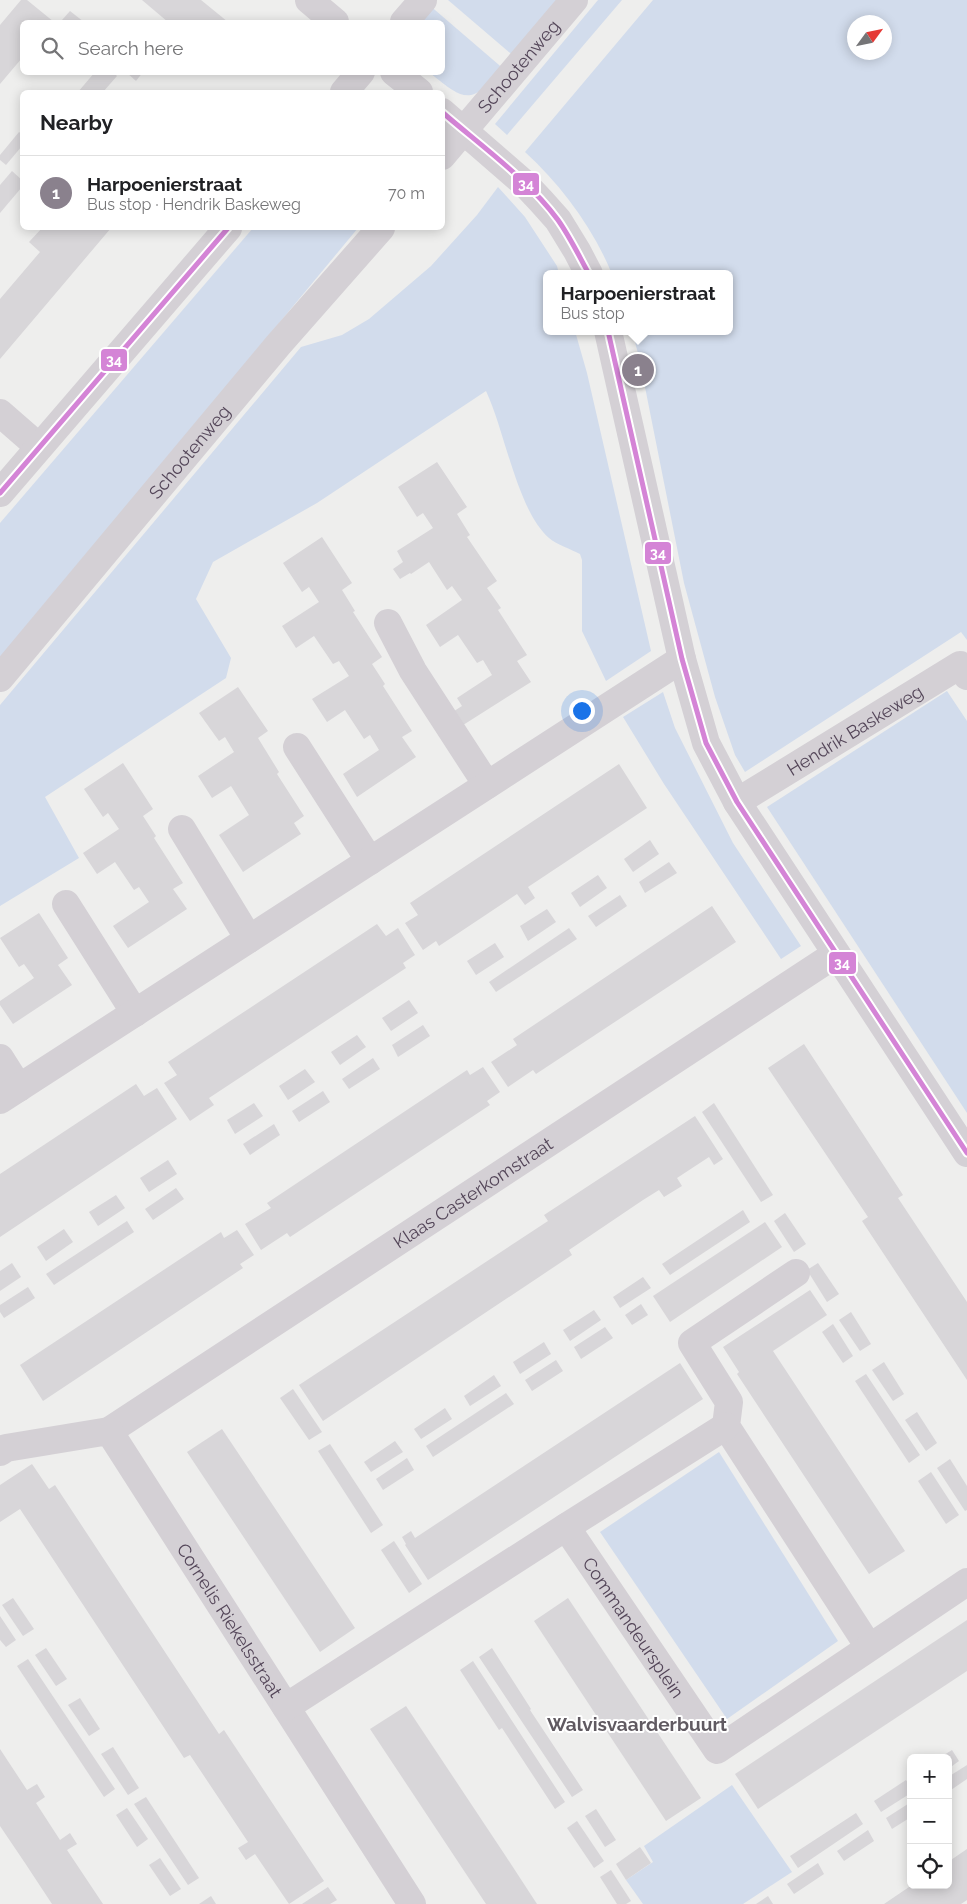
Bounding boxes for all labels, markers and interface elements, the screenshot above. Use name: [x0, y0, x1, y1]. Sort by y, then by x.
street label: Schootenweg: [473, 15, 564, 117]
north arrow: [847, 15, 892, 60]
search box: [20, 20, 445, 75]
icon: search: [38, 34, 66, 62]
text: Search here: [78, 37, 184, 59]
text: Nearby: [40, 110, 113, 135]
line badge: 34: [512, 172, 540, 196]
text: Harpoenierstraat: [87, 173, 242, 195]
text: 34: [518, 176, 534, 192]
text: 1: [52, 184, 60, 203]
text: 70 m: [388, 184, 425, 203]
text: Bus stop · Hendrik Baskeweg: [87, 195, 301, 214]
popup: [543, 270, 733, 335]
text: Harpoenierstraat: [560, 282, 716, 304]
text: Bus stop: [560, 304, 625, 323]
line badge: 34: [100, 348, 128, 372]
pin: 1: [622, 351, 654, 389]
text: 34: [106, 352, 122, 368]
street label: Schootenweg: [144, 401, 234, 503]
line badge: 34: [644, 541, 672, 565]
text: 34: [650, 545, 666, 561]
street label: Hendrik Baskeweg: [783, 680, 926, 779]
your location: [569, 698, 595, 724]
line badge: 34: [828, 951, 857, 975]
text: 34: [834, 955, 850, 971]
street label: Klaas Casterkomstraat: [389, 1133, 556, 1252]
street label: Cornelis Riekelsstraat: [173, 1539, 287, 1701]
street label: Commandeursplein: [579, 1553, 689, 1701]
district label: Walvisvaarderbuurt: [547, 1713, 728, 1735]
map controls: [907, 1754, 952, 1889]
button: +: [907, 1754, 952, 1799]
button: −: [907, 1799, 952, 1844]
button: locate: [907, 1844, 952, 1889]

